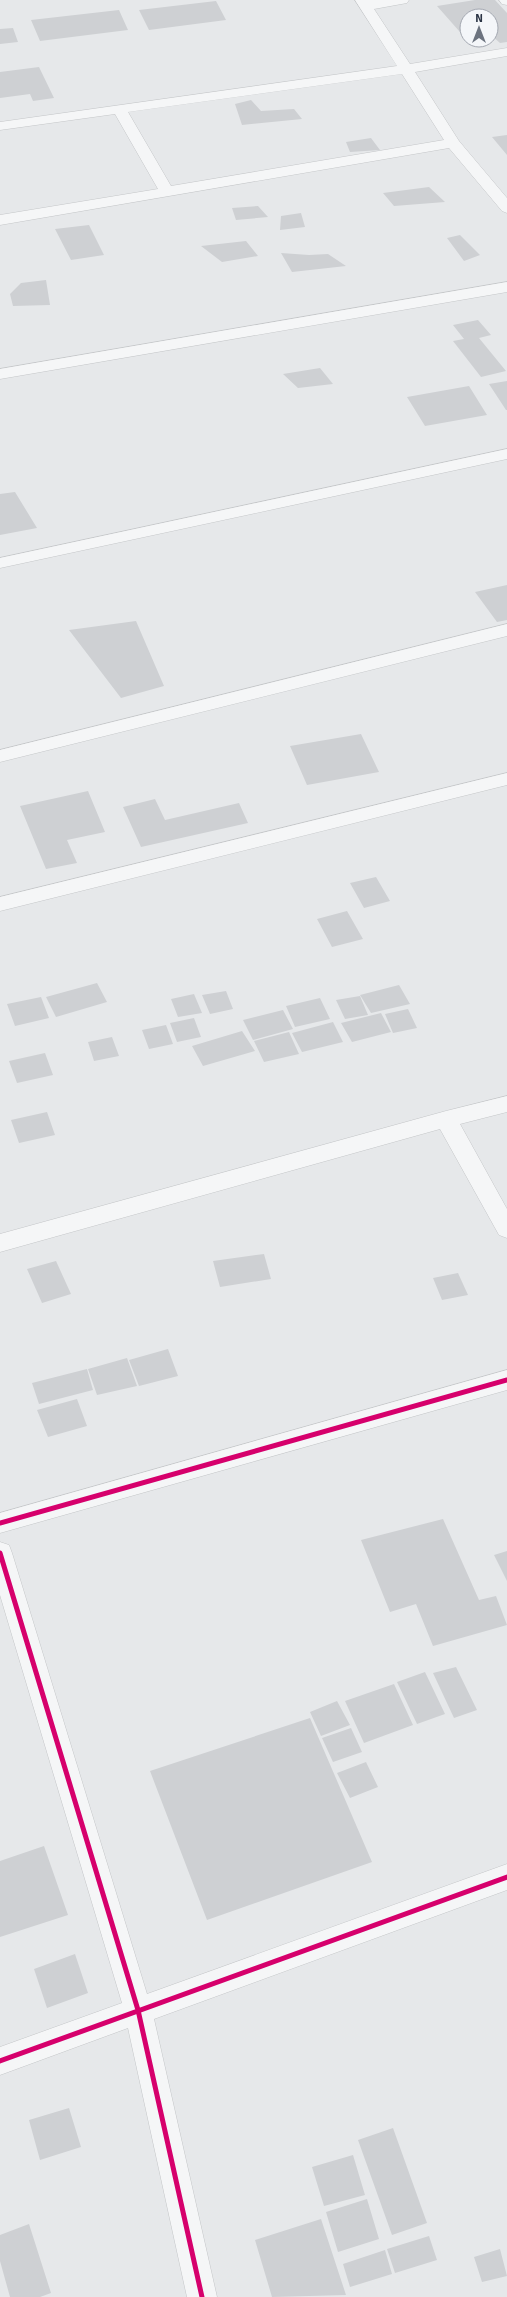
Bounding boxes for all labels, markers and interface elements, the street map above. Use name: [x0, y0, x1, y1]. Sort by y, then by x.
north arrow: [459, 8, 499, 48]
text: N: [475, 12, 483, 25]

